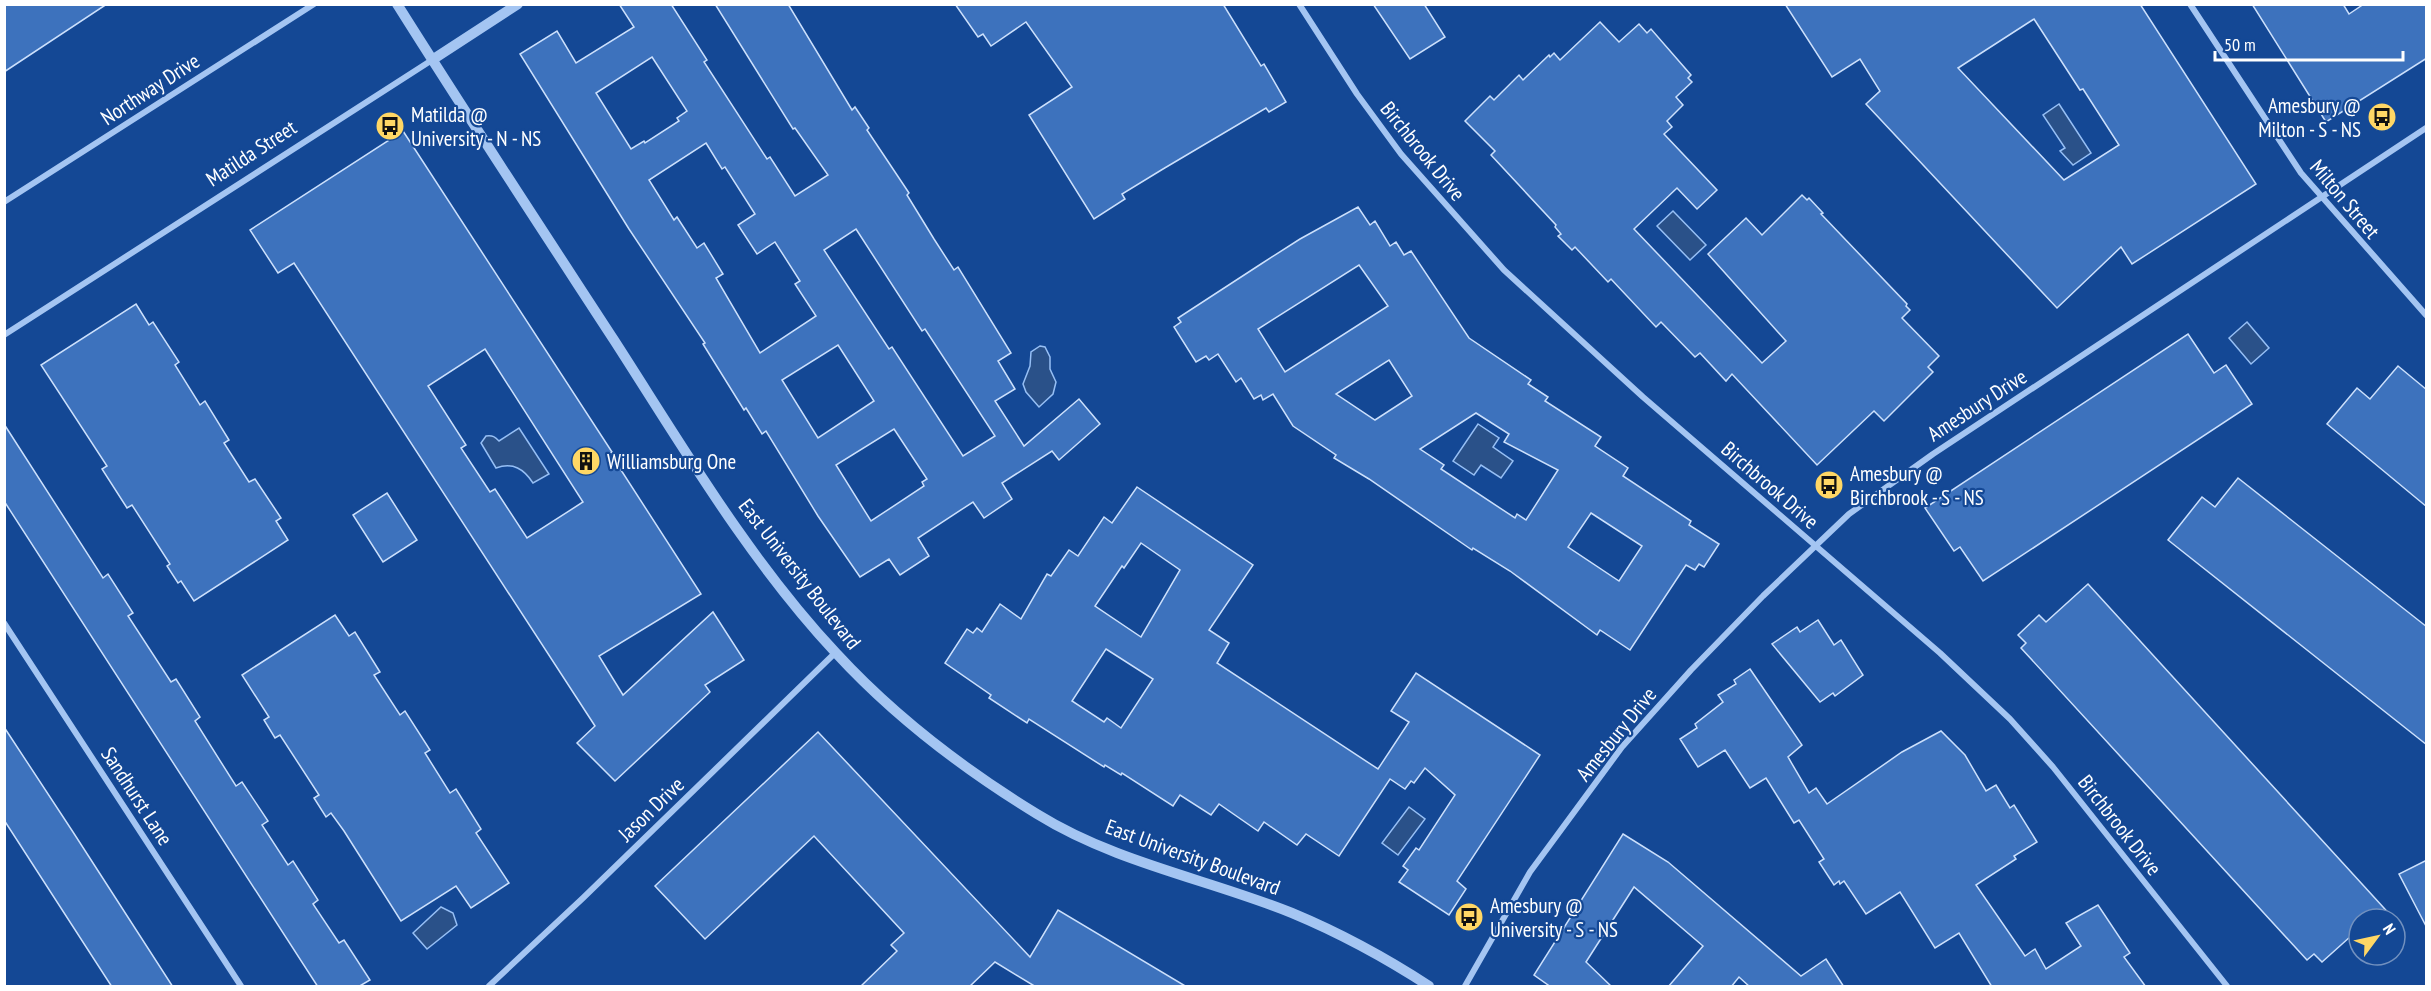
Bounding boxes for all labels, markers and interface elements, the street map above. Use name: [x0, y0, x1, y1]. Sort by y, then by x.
scale bar: [2215, 24, 2402, 62]
text: 50 m: [2224, 33, 2256, 56]
street label: Northway Drive: [96, 47, 204, 131]
place label: Amesbury @ Milton - S - NS: [2258, 92, 2361, 143]
street label: Birchbrook Drive: [1375, 96, 1471, 206]
place label: Matilda @ University - N - NS: [411, 101, 541, 152]
bus stop icon: Amesbury @ Milton - S - NS: [2366, 101, 2398, 133]
bus stop icon: Matilda @ University - N - NS: [374, 110, 406, 142]
street label: Matilda Street: [201, 114, 301, 192]
street label: Milton Street: [2304, 154, 2386, 244]
street label: Amesbury Drive: [1922, 363, 2032, 447]
street label: Birchbrook Drive: [1716, 435, 1824, 535]
building icon: Williamsburg One: [570, 445, 602, 477]
place label: Williamsburg One: [607, 448, 736, 475]
place label: Amesbury @ Birchbrook - S - NS: [1850, 460, 1984, 511]
bus stop icon: Amesbury @ Birchbrook - S - NS: [1813, 469, 1845, 501]
street label: East University Boulevard: [733, 493, 867, 655]
street label: Amesbury Drive: [1570, 681, 1662, 787]
street label: Sandhurst Lane: [95, 742, 179, 850]
street label: Birchbrook Drive: [2072, 769, 2168, 881]
street label: Jason Drive: [612, 771, 690, 848]
street label: East University Boulevard: [1102, 813, 1284, 901]
place label: Amesbury @ University - S - NS: [1490, 892, 1618, 943]
bus stop icon: Amesbury @ University - S - NS: [1453, 901, 1485, 933]
north arrow: [2347, 907, 2407, 967]
text: N: [2379, 920, 2400, 938]

